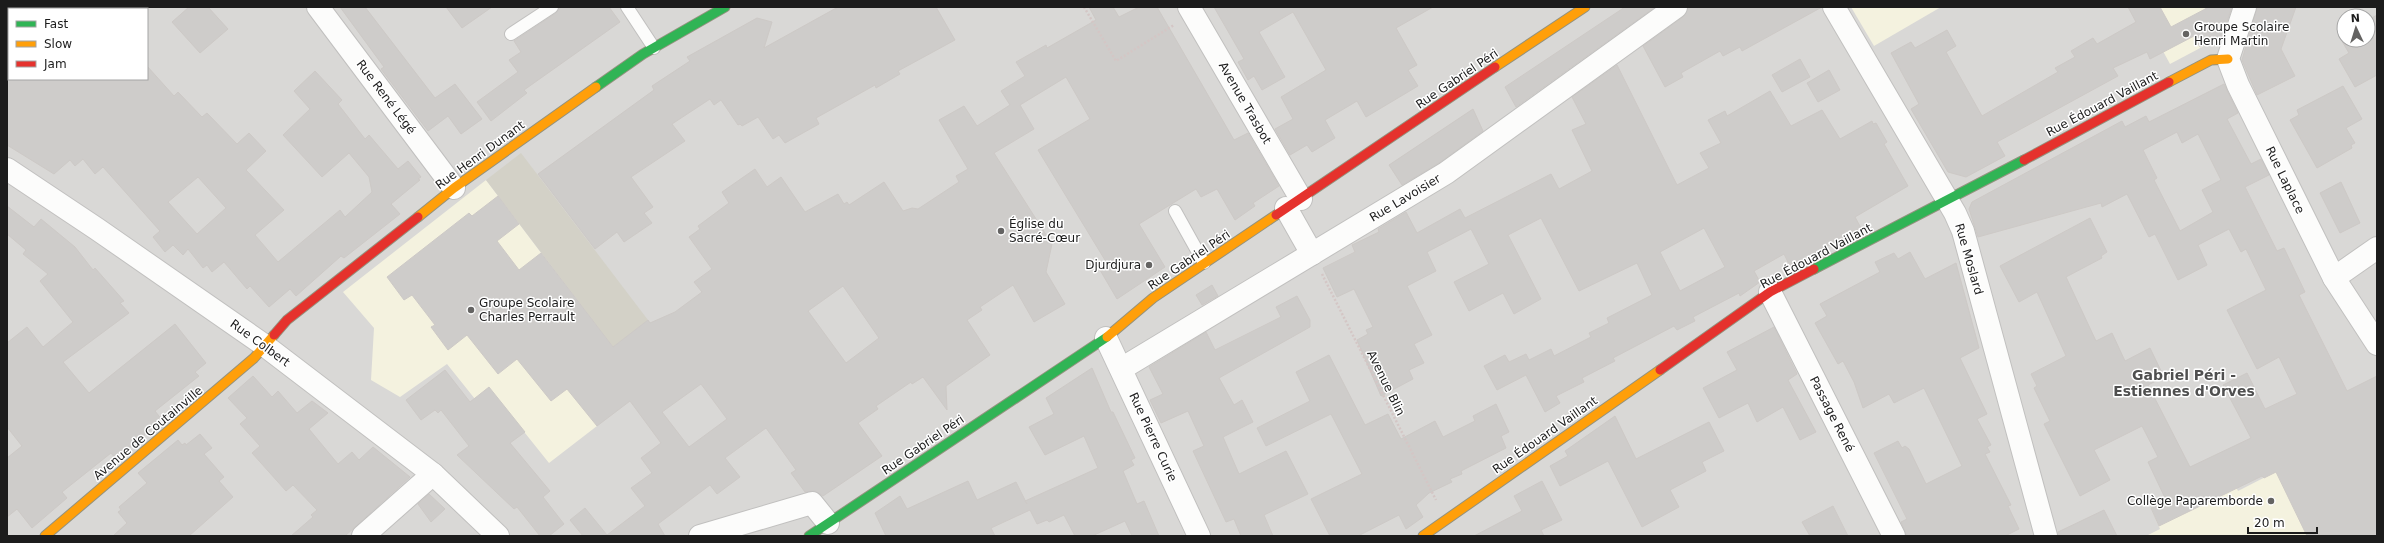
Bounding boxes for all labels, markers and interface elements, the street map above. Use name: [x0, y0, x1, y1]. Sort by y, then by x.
legend: [8, 8, 148, 80]
north arrow: [2336, 8, 2376, 48]
text: N: [2350, 12, 2360, 25]
text: Fast: [44, 17, 68, 31]
place label: Groupe Scolaire Henri Martin: [2194, 20, 2289, 48]
marker: Groupe Scolaire Henri Martin: [2181, 29, 2191, 39]
text: Slow: [44, 37, 72, 51]
street label: Rue Gabriel Péri: [1413, 46, 1501, 112]
text: Jam: [43, 57, 67, 71]
street label: Rue René Légé: [353, 57, 419, 137]
street label: Avenue Trasbot: [1216, 60, 1274, 147]
street label: Rue Édouard Vaillant: [2043, 68, 2161, 139]
street label: Rue Henri Dunant: [433, 118, 528, 192]
street label: Rue Laplace: [2263, 144, 2307, 216]
street label: Rue Lavoisier: [1367, 171, 1443, 225]
place label: Église du Sacré-Cœur: [1009, 216, 1080, 245]
street label: Rue Édouard Vaillant: [1757, 220, 1875, 291]
street label: Rue Moslard: [1952, 222, 1986, 296]
marker: Église du Sacré-Cœur: [996, 226, 1006, 236]
street label: Rue Gabriel Péri: [1145, 227, 1233, 293]
place label: Djurdjura: [1085, 258, 1141, 272]
marker: Djurdjura: [1144, 260, 1154, 270]
place label: Groupe Scolaire Charles Perrault: [479, 296, 575, 324]
marker: Groupe Scolaire Charles Perrault: [466, 305, 476, 315]
street label: Rue Colbert: [227, 317, 293, 369]
street label: Avenue Blin: [1364, 348, 1408, 418]
district label: Gabriel Péri - Estiennes d'Orves: [2113, 367, 2255, 399]
street label: Passage René: [1807, 374, 1857, 454]
street label: Avenue de Coutainville: [91, 383, 205, 483]
street label: Rue Pierre Curie: [1126, 390, 1180, 484]
street label: Rue Édouard Vaillant: [1489, 393, 1600, 476]
street label: Rue Gabriel Péri: [879, 412, 967, 478]
place label: Collège Paparemborde: [2127, 494, 2263, 508]
marker: Collège Paparemborde: [2266, 496, 2276, 506]
scale bar: [2248, 509, 2317, 535]
text: 20 m: [2254, 516, 2285, 530]

